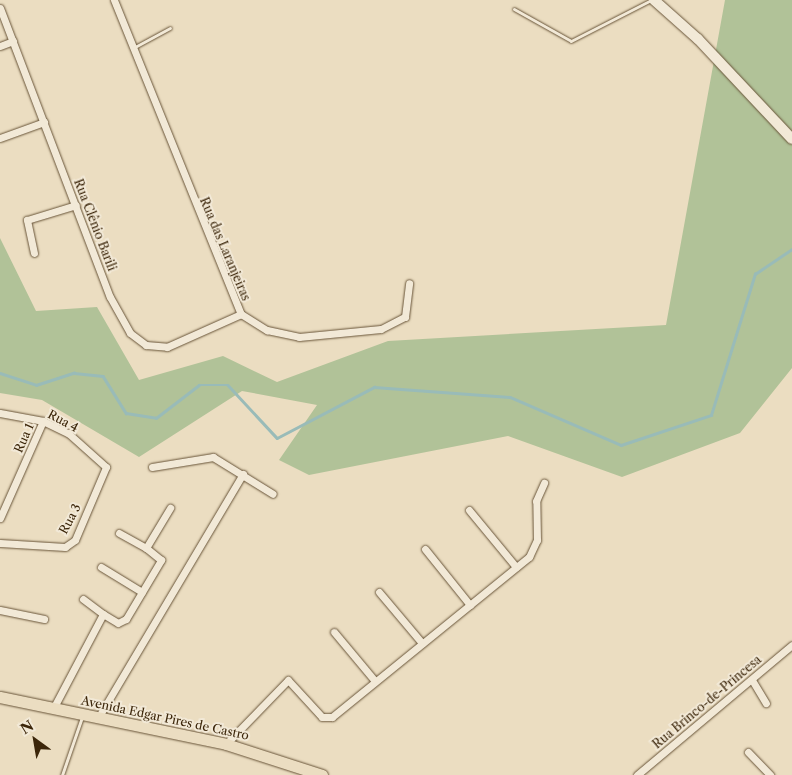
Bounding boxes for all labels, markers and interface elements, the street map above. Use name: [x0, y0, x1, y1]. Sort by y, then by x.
street label: Rua Clênio Barili: [71, 177, 119, 273]
street label: Rua das Laranjeiras: [197, 195, 253, 303]
street label: Rua 4: [45, 407, 81, 435]
street label: Rua 1: [11, 421, 37, 455]
street label: Rua 3: [56, 501, 84, 537]
street label: Rua Brinco-de-Princesa: [650, 652, 764, 752]
street label: Avenida Edgar Pires de Castro: [80, 693, 250, 743]
north arrow: [10, 715, 60, 765]
text: N: [17, 716, 37, 738]

